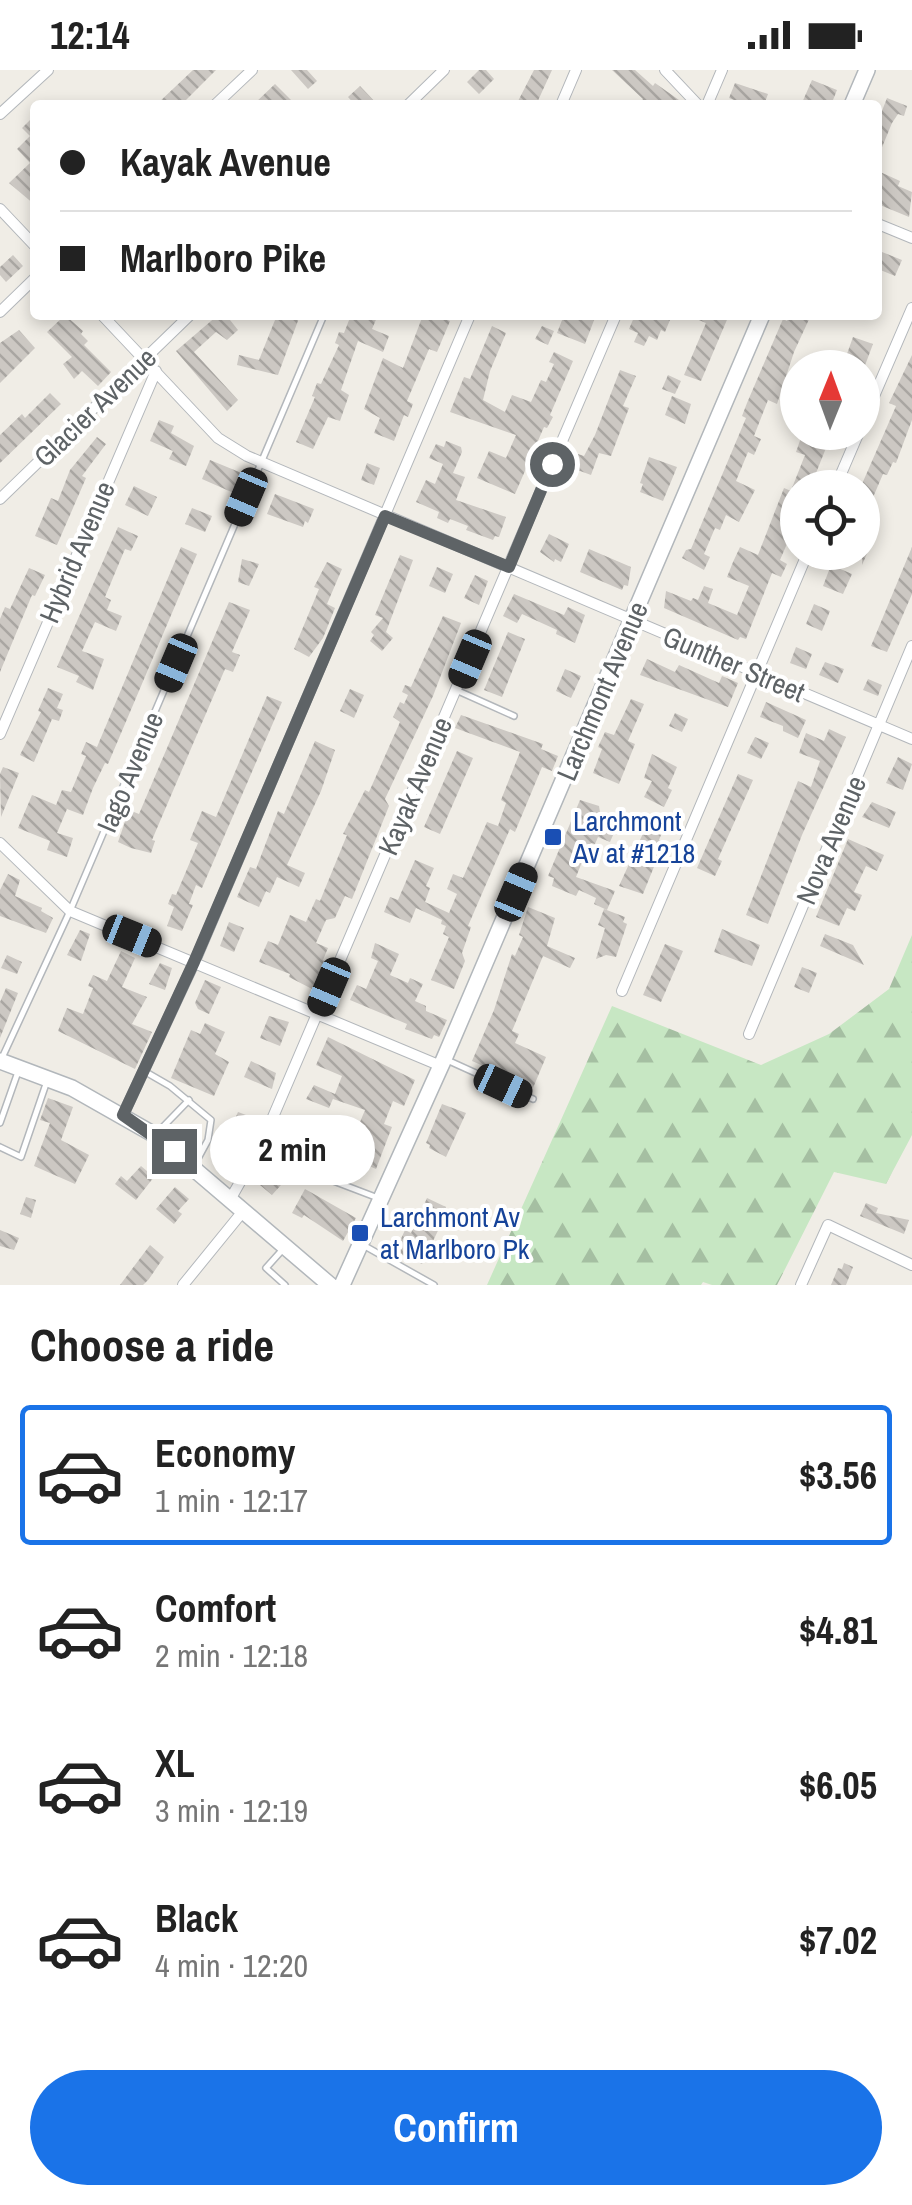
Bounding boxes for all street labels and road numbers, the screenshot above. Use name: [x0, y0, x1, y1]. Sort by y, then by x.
street label: Glacier Avenue: [25, 339, 165, 475]
street label: Hybrid Avenue: [30, 475, 124, 629]
street label: Larchmont Avenue: [547, 596, 657, 786]
street label: Gunther Street: [657, 617, 811, 711]
street label: Iago Avenue: [88, 706, 172, 838]
street label: Kayak Avenue: [369, 711, 461, 861]
street label: Nova Avenue: [787, 770, 875, 910]

